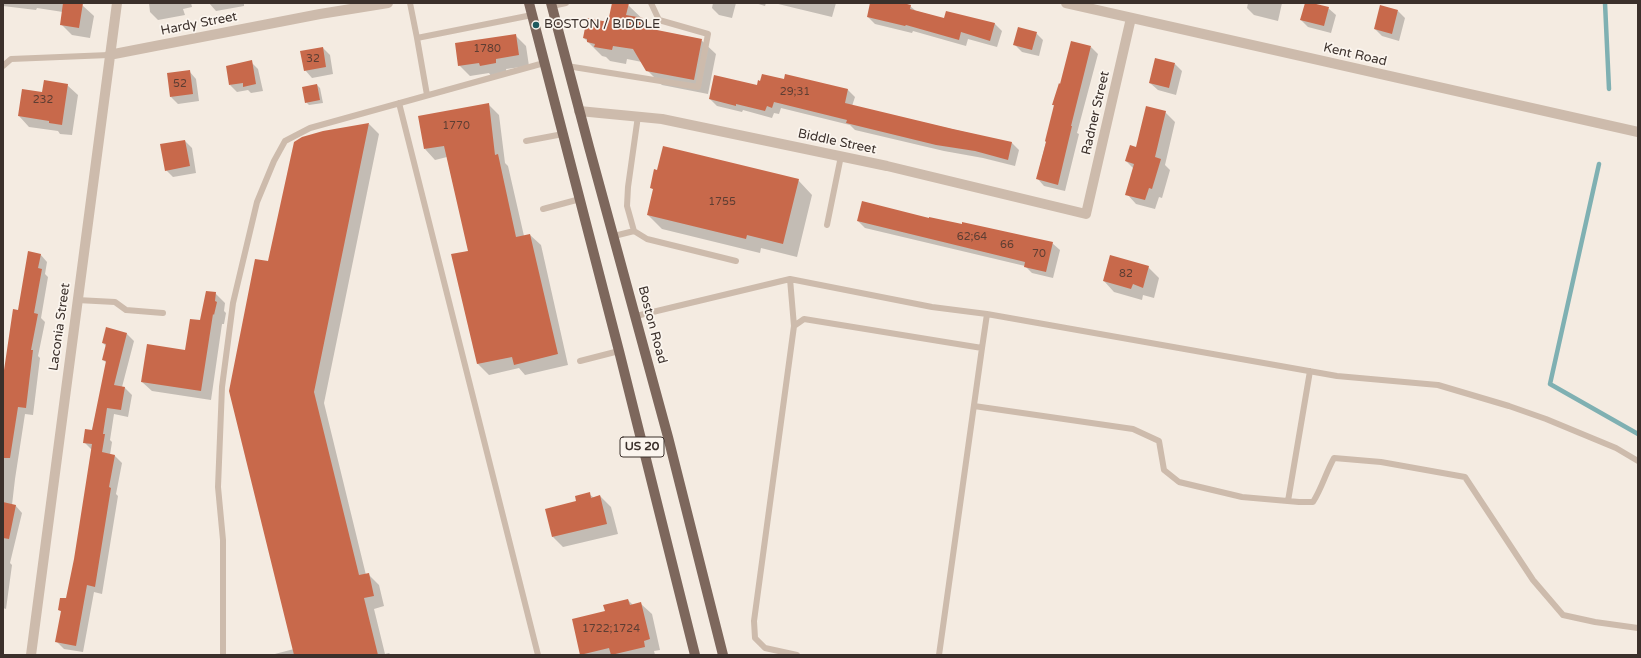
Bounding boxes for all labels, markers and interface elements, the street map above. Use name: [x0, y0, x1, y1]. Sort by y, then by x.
street label: Hardy Street: [159, 9, 239, 39]
place label: BOSTON / BIDDLE: [544, 17, 660, 33]
marker: BOSTON / BIDDLE: [531, 20, 541, 30]
street label: Kent Road: [1322, 40, 1388, 70]
house number: 1780: [473, 42, 501, 56]
house number: 32: [306, 52, 320, 66]
street label: Radner Street: [1079, 70, 1113, 156]
house number: 52: [173, 77, 187, 91]
house number: 29;31: [780, 85, 810, 99]
house number: 232: [33, 93, 53, 107]
house number: 1770: [442, 119, 470, 133]
street label: Biddle Street: [796, 126, 878, 158]
house number: 1755: [708, 195, 736, 209]
house number: 62;64: [957, 230, 987, 244]
house number: 66: [1000, 238, 1014, 252]
house number: 70: [1032, 247, 1046, 261]
house number: 82: [1119, 267, 1133, 281]
street label: Laconia Street: [46, 282, 74, 372]
street label: Boston Road: [634, 284, 670, 366]
road number: US 20: [620, 437, 664, 457]
house number: 1722;1724: [582, 622, 640, 636]

